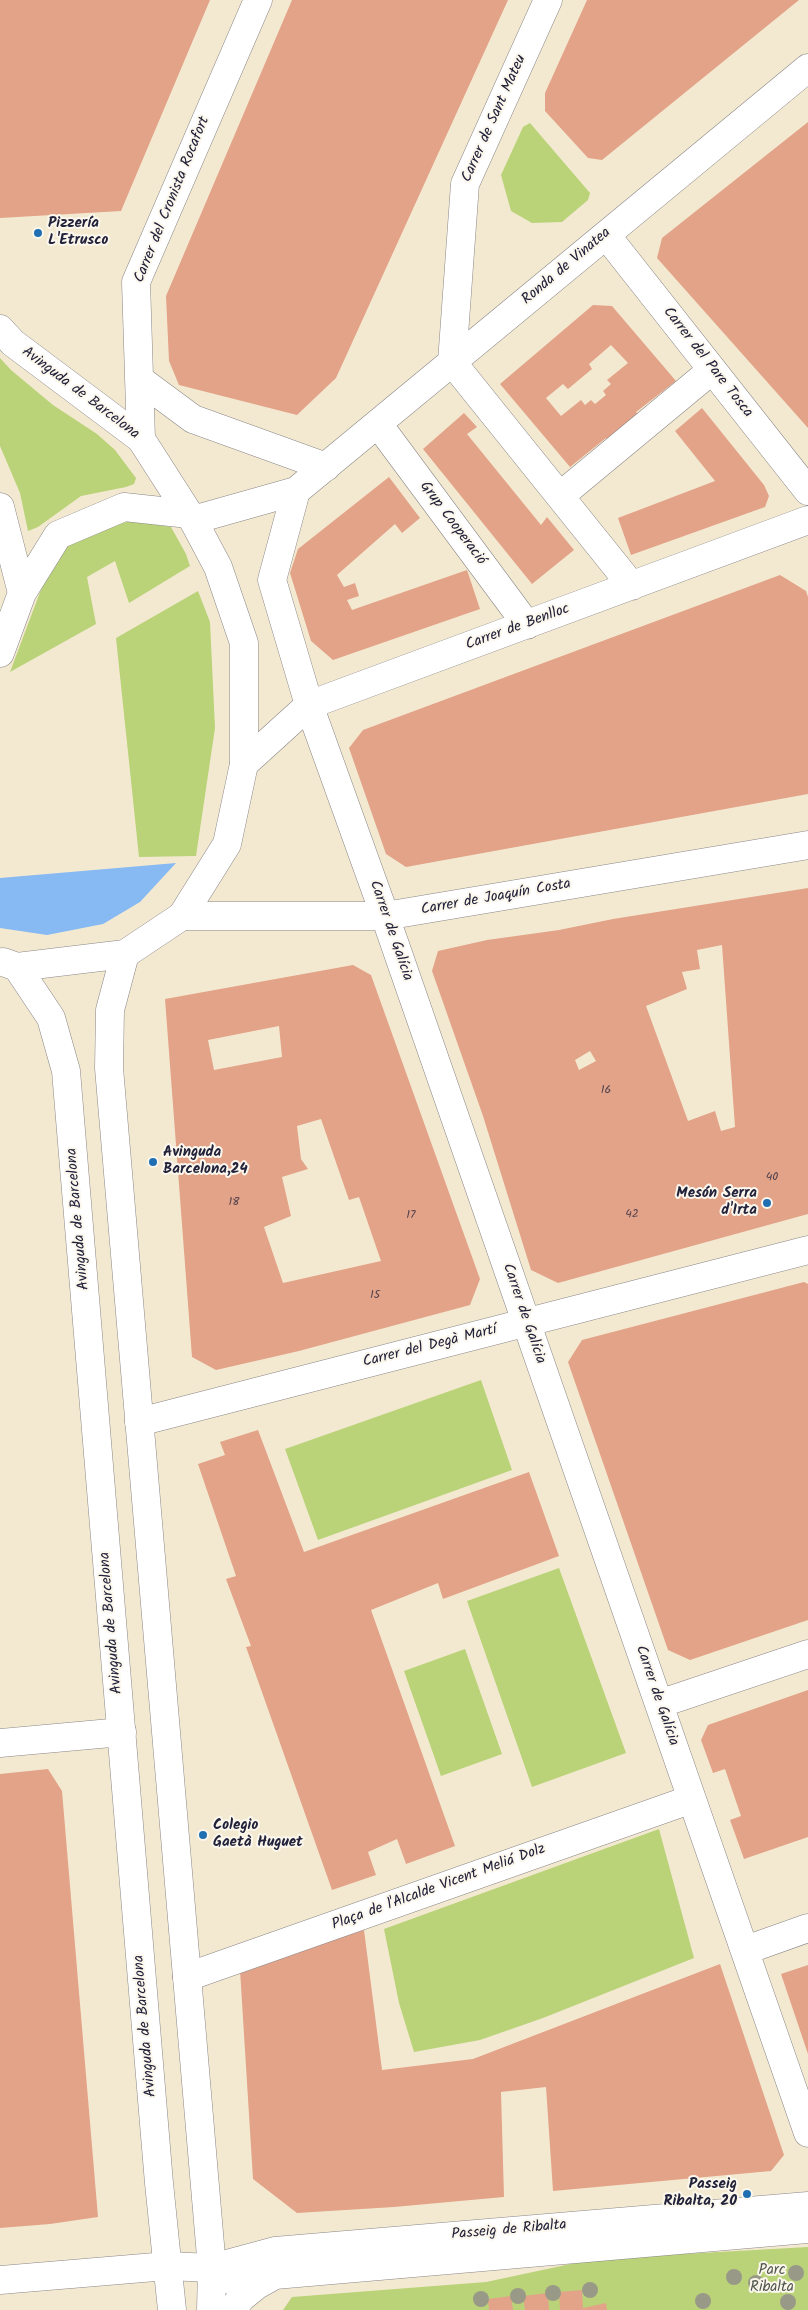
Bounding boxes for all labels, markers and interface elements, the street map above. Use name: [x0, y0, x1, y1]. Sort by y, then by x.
street label: Carrer de Sant Mateu: [459, 53, 531, 185]
street label: Carrer del Cronista Rocafort: [131, 114, 215, 286]
place label: Pizzería L'Etrusco: [48, 215, 108, 250]
street label: Ronda de Vinatea: [519, 225, 615, 309]
marker: Pizzería L'Etrusco: [32, 227, 44, 239]
street label: Carrer del Pare Tosca: [658, 304, 756, 422]
street label: Avinguda de Barcelona: [18, 344, 142, 444]
street label: Grup Cooperació: [415, 479, 489, 569]
street label: Carrer de Benlloc: [464, 601, 572, 655]
street label: Carrer de Joaquín Costa: [420, 876, 572, 920]
street label: Carrer de Galícia: [364, 879, 416, 983]
house number: 16: [601, 1084, 611, 1098]
place label: Avinguda Barcelona,24: [163, 1144, 248, 1179]
street label: Avinguda de Barcelona: [64, 1147, 94, 1291]
marker: Avinguda Barcelona,24: [147, 1156, 159, 1168]
house number: 40: [766, 1171, 778, 1185]
place label: Mesón Serra d'Irta: [676, 1185, 757, 1220]
house number: 18: [229, 1196, 239, 1210]
marker: Mesón Serra d'Irta: [761, 1197, 773, 1209]
house number: 42: [625, 1208, 639, 1222]
house number: 17: [406, 1209, 416, 1223]
street label: Carrer de Galícia: [497, 1262, 549, 1366]
house number: 15: [370, 1289, 380, 1303]
street label: Carrer del Degà Martí: [361, 1322, 499, 1372]
street label: Avinguda de Barcelona: [97, 1551, 127, 1695]
street label: Carrer de Galícia: [630, 1644, 682, 1748]
place label: Colegio Gaetà Huguet: [213, 1817, 303, 1852]
marker: Colegio Gaetà Huguet: [197, 1829, 209, 1841]
street label: Plaça de l'Alcalde Vicent Meliá Dolz: [330, 1841, 548, 1935]
street label: Avinguda de Barcelona: [131, 1954, 161, 2098]
place label: Passeig Ribalta, 20: [663, 2176, 737, 2211]
marker: Passeig Ribalta, 20: [741, 2188, 753, 2200]
street label: Passeig de Ribalta: [451, 2217, 567, 2245]
park label: Parc Ribalta: [750, 2262, 794, 2297]

